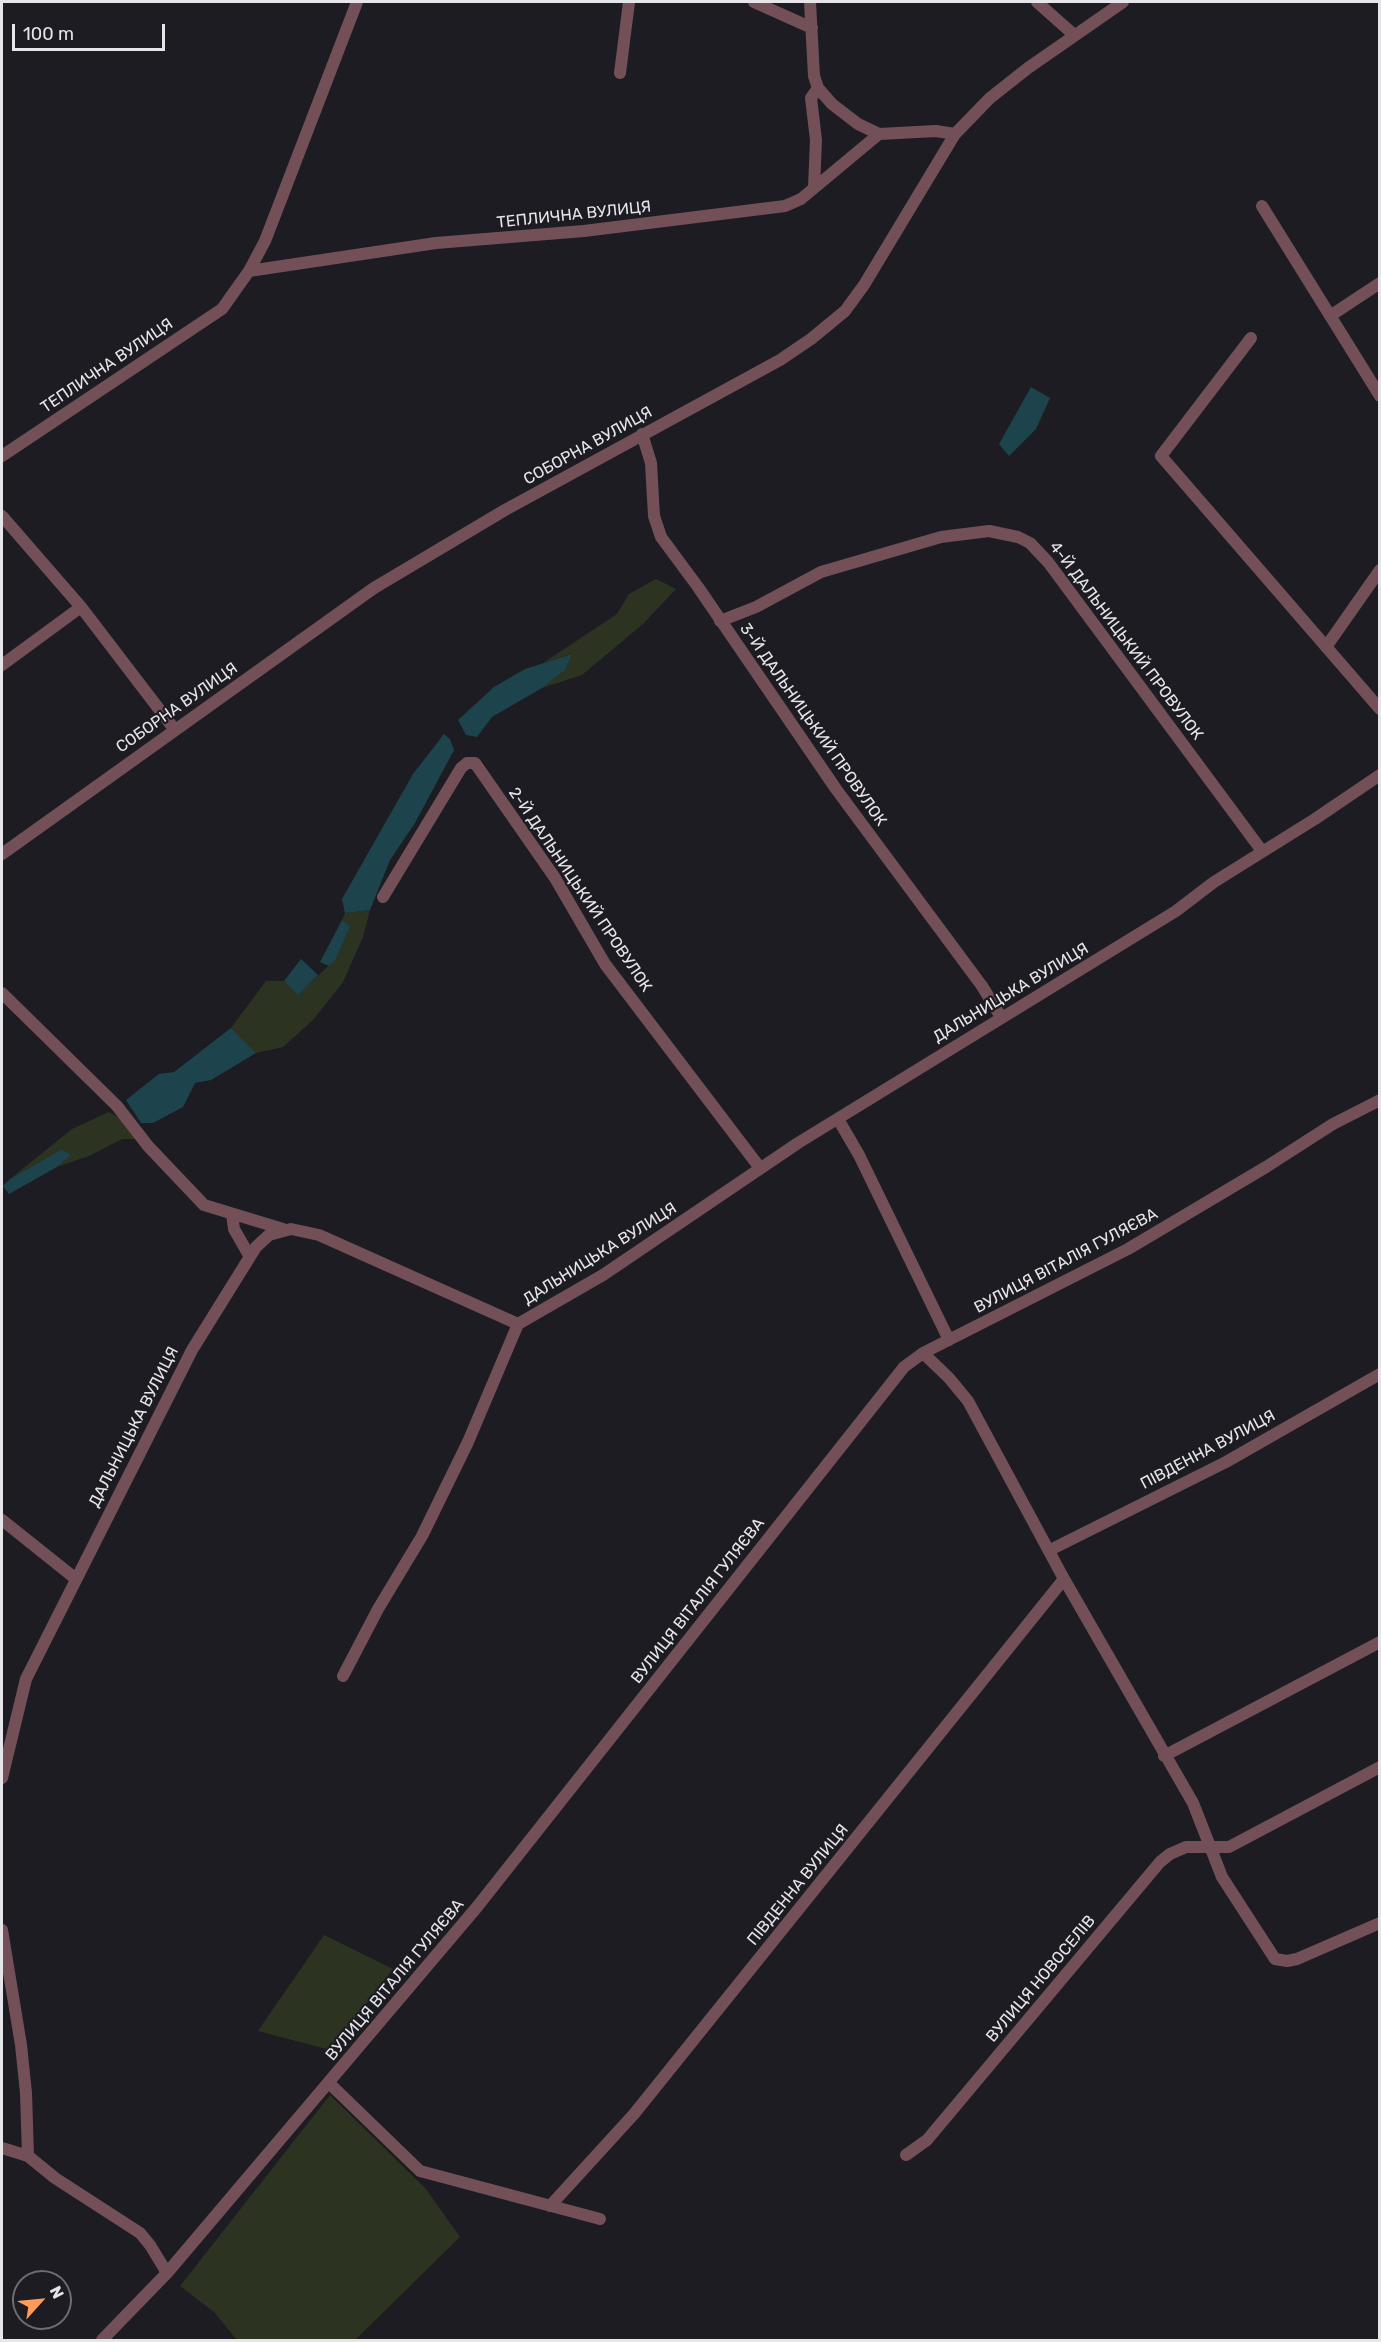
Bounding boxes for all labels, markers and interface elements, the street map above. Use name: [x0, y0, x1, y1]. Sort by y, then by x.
scale bar: [15, 12, 168, 50]
text: 100 m: [23, 23, 74, 45]
street label: ТЕПЛИЧНА ВУЛИЦЯ: [496, 197, 652, 233]
street label: ТЕПЛИЧНА ВУЛИЦЯ: [37, 315, 177, 417]
street label: СОБОРНА ВУЛИЦЯ: [520, 403, 656, 489]
street label: 4-Й ДАЛЬНИЦЬКИЙ ПРОВУЛОК: [1045, 538, 1207, 744]
street label: 3-Й ДАЛЬНИЦЬКИЙ ПРОВУЛОК: [735, 620, 891, 830]
street label: СОБОРНА ВУЛИЦЯ: [113, 659, 241, 757]
street label: 2-Й ДАЛЬНИЦЬКИЙ ПРОВУЛОК: [504, 784, 656, 996]
street label: ДАЛЬНИЦЬКА ВУЛИЦЯ: [930, 939, 1092, 1047]
street label: ДАЛЬНИЦЬКА ВУЛИЦЯ: [520, 1199, 680, 1309]
street label: ВУЛИЦЯ ВІТАЛІЯ ГУЛЯЄВА: [971, 1204, 1161, 1318]
street label: ДАЛЬНИЦЬКА ВУЛИЦЯ: [85, 1344, 183, 1510]
street label: ПІВДЕННА ВУЛИЦЯ: [1137, 1406, 1279, 1494]
street label: ВУЛИЦЯ ВІТАЛІЯ ГУЛЯЄВА: [627, 1514, 769, 1688]
street label: ПІВДЕННА ВУЛИЦЯ: [743, 1821, 853, 1949]
street label: ВУЛИЦЯ ВІТАЛІЯ ГУЛЯЄВА: [322, 1895, 468, 2065]
street label: ВУЛИЦЯ НОВОСЕЛІВ: [982, 1912, 1100, 2046]
north arrow: [12, 2270, 72, 2330]
text: N: [46, 2283, 68, 2302]

